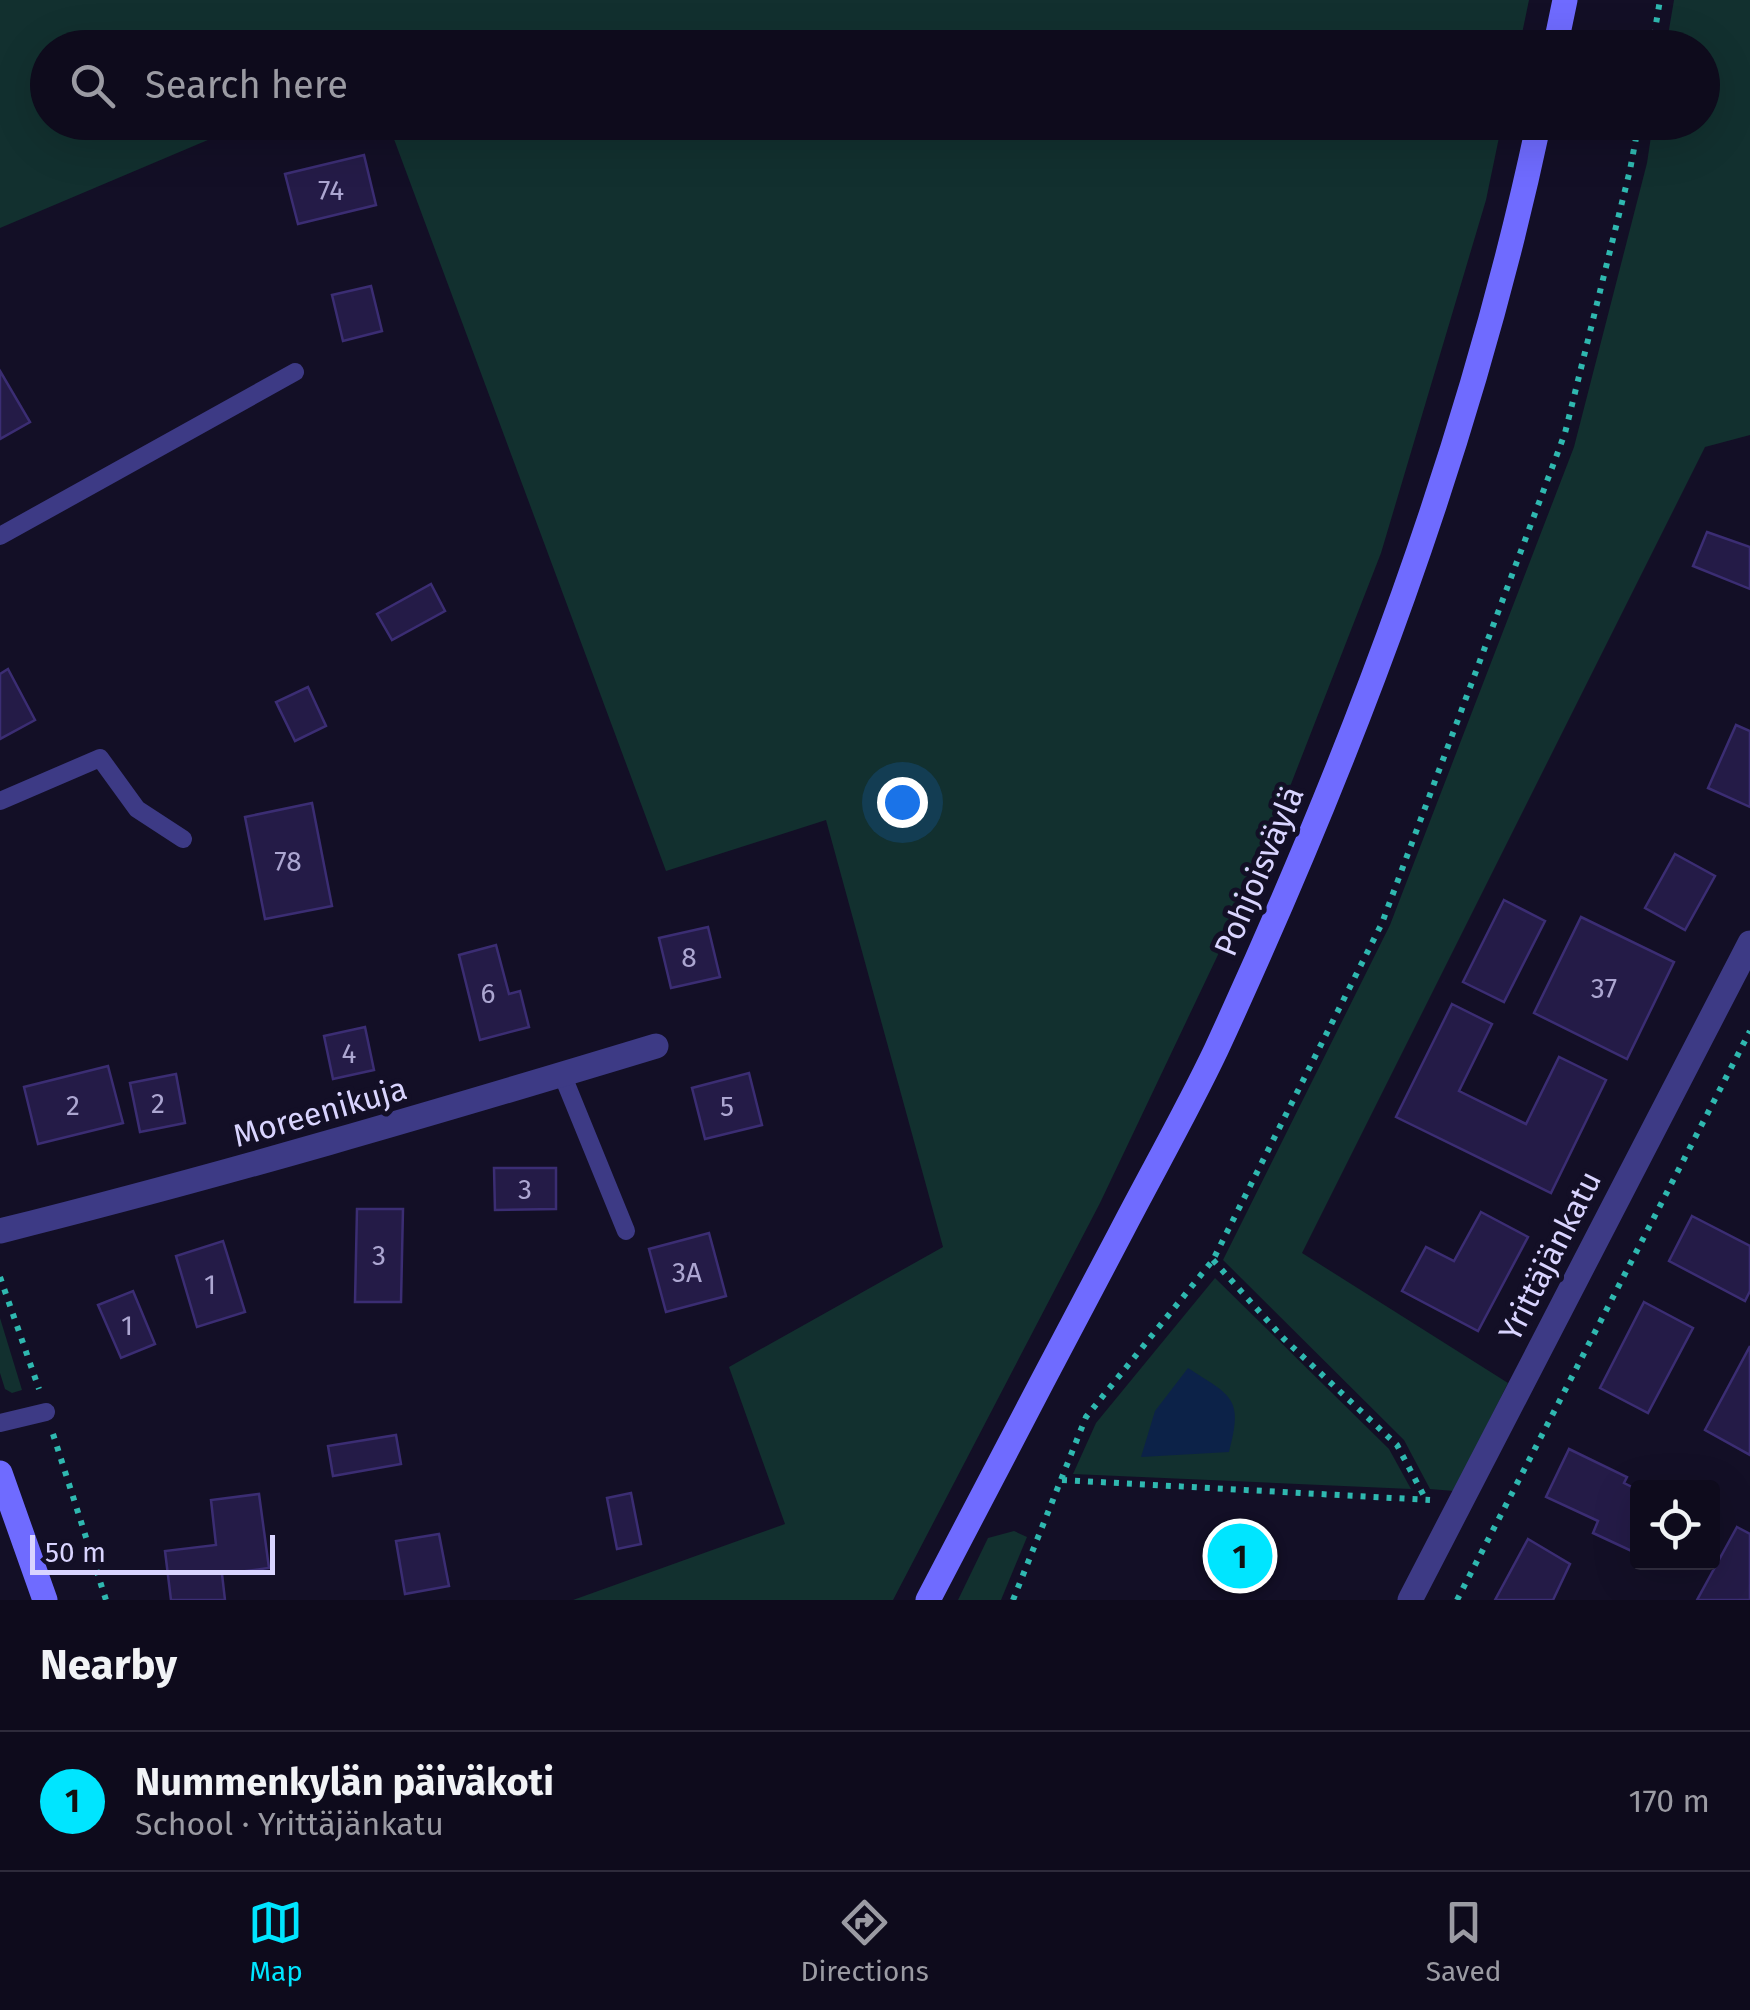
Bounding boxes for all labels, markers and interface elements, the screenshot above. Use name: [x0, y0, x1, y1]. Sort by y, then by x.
search box: [30, 30, 1720, 140]
icon: search: [65, 58, 120, 113]
text: Search here: [145, 62, 348, 108]
house number: 74: [318, 174, 344, 207]
your location: [877, 777, 928, 828]
street label: Pohjoisväylä: [1206, 780, 1312, 962]
house number: 78: [274, 845, 302, 878]
house number: 8: [681, 941, 697, 974]
house number: 37: [1591, 972, 1617, 1005]
house number: 6: [481, 977, 495, 1010]
house number: 4: [342, 1037, 357, 1070]
street label: Moreenikuja: [229, 1069, 411, 1155]
house number: 2: [151, 1087, 165, 1120]
house number: 2: [66, 1089, 80, 1122]
house number: 5: [720, 1090, 734, 1123]
street label: Yrittäjänkatu: [1491, 1165, 1609, 1347]
house number: 3: [518, 1173, 532, 1206]
house number: 3: [372, 1239, 386, 1272]
house number: 3A: [672, 1256, 702, 1289]
house number: 1: [204, 1268, 216, 1301]
house number: 1: [121, 1309, 133, 1342]
map controls: [1630, 1480, 1720, 1570]
button: locate: [1630, 1480, 1720, 1570]
pin: 1: [1208, 1518, 1272, 1594]
scale bar: [30, 1530, 275, 1574]
text: 50 m: [45, 1536, 106, 1569]
text: Nearby: [40, 1640, 177, 1690]
text: Nummenkylän päiväkoti: [135, 1759, 554, 1805]
text: 1: [65, 1782, 80, 1820]
text: 170 m: [1629, 1782, 1710, 1820]
text: School · Yrittäjänkatu: [135, 1805, 444, 1843]
tab: Map: [248, 1895, 303, 1988]
tab: Directions: [800, 1895, 929, 1988]
tab: Saved: [1426, 1895, 1502, 1988]

